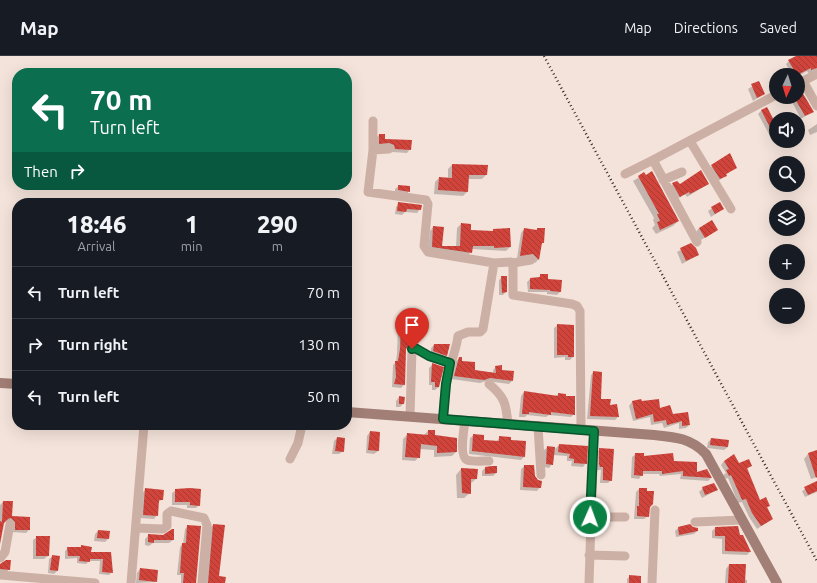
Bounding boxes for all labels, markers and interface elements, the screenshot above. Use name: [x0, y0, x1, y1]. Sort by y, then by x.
text: Map: [20, 17, 59, 39]
text: Map: [624, 20, 652, 36]
text: Directions: [674, 20, 738, 36]
text: Saved: [760, 20, 797, 36]
north arrow: [769, 68, 805, 104]
map controls: [769, 68, 805, 324]
icon: left: [24, 84, 76, 136]
text: 70 m: [90, 84, 152, 115]
button: sound: [769, 112, 805, 148]
text: Turn left: [90, 117, 160, 137]
button: search: [769, 156, 805, 192]
icon: right: [66, 160, 88, 182]
text: Then: [24, 163, 58, 180]
button: layers: [769, 200, 805, 236]
text: 18:46: [66, 211, 126, 238]
text: 1: [185, 211, 198, 238]
text: 290: [257, 211, 298, 238]
text: Arrival: [77, 239, 115, 253]
text: min: [181, 239, 203, 253]
text: m: [272, 239, 283, 253]
button: +: [769, 244, 805, 280]
icon: left: [24, 282, 46, 304]
text: Turn left: [58, 284, 119, 301]
text: 70 m: [307, 284, 340, 301]
button: −: [769, 288, 805, 324]
pin: [395, 308, 429, 349]
icon: arrive: [401, 314, 423, 336]
icon: right: [24, 334, 46, 356]
text: Turn right: [58, 336, 128, 353]
text: 130 m: [298, 336, 340, 353]
icon: left: [24, 386, 46, 408]
text: Turn left: [58, 388, 119, 405]
text: 50 m: [307, 388, 340, 405]
position arrow: [569, 496, 611, 538]

